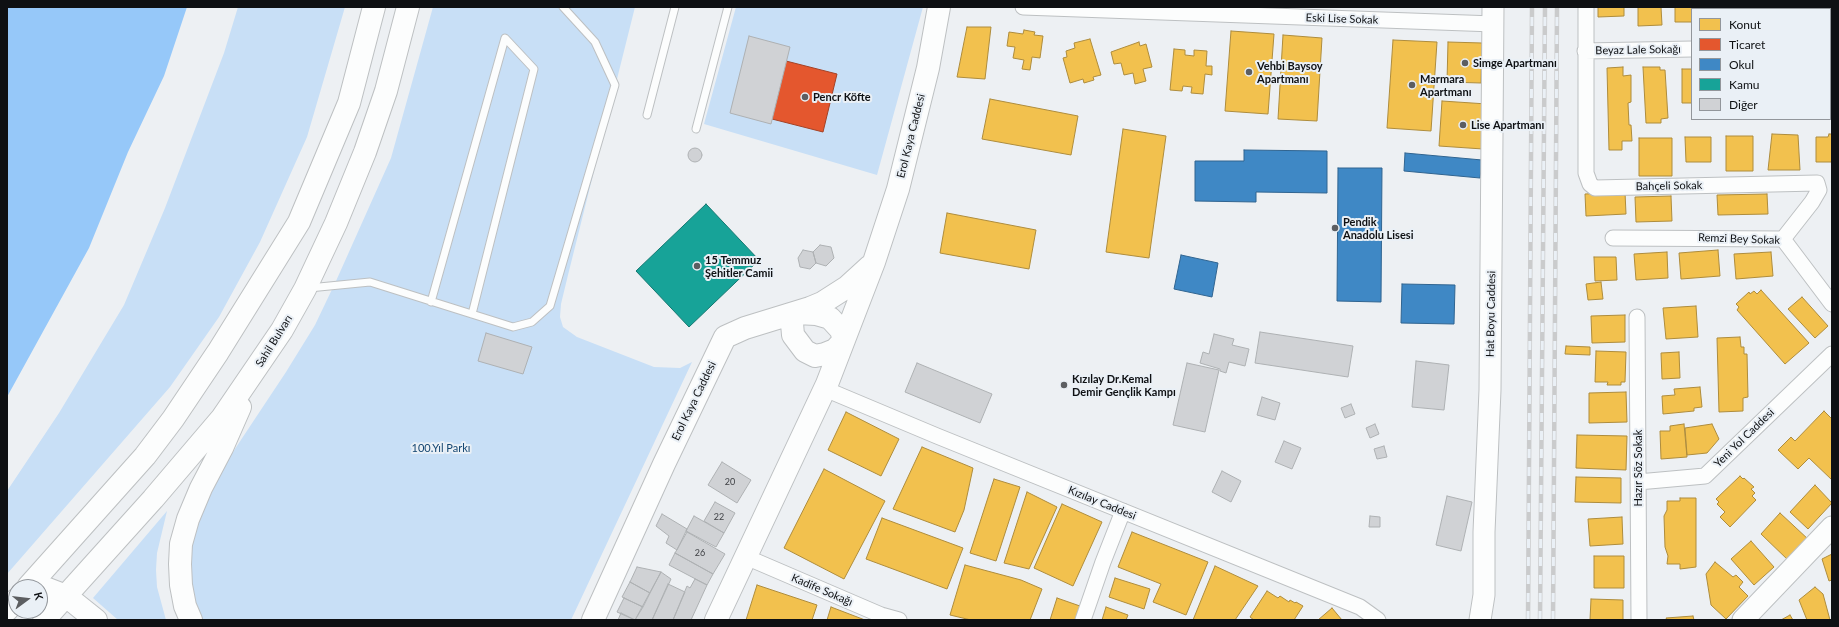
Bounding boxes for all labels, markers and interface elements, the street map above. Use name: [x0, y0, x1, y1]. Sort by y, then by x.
legend: [1691, 8, 1831, 120]
street label: Eski Lise Sokak: [1306, 11, 1378, 27]
text: Konut: [1729, 17, 1761, 32]
text: Ticaret: [1729, 37, 1765, 52]
street label: Beyaz Lale Sokağı: [1595, 43, 1681, 57]
place label: Simge Apartmanı: [1473, 56, 1557, 70]
text: Okul: [1729, 57, 1754, 72]
marker: Simge Apartmanı: [1460, 58, 1470, 68]
place label: Vehbi Baysoy Apartmanı: [1257, 59, 1323, 85]
marker: Vehbi Baysoy Apartmanı: [1244, 67, 1254, 77]
place label: Marmara Apartmanı: [1420, 72, 1471, 98]
text: Kamu: [1729, 77, 1759, 92]
marker: Marmara Apartmanı: [1407, 80, 1417, 90]
place label: Pencr Köfte: [813, 90, 871, 104]
marker: Pencr Köfte: [800, 92, 810, 102]
street label: Erol Kaya Caddesi: [894, 92, 928, 180]
text: Diğer: [1729, 97, 1758, 112]
place label: Lise Apartmanı: [1471, 118, 1544, 132]
marker: Lise Apartmanı: [1458, 120, 1468, 130]
street label: Bahçeli Sokak: [1636, 179, 1702, 193]
place label: Pendik Anadolu Lisesi: [1343, 215, 1413, 241]
marker: Pendik Anadolu Lisesi: [1330, 223, 1340, 233]
street label: Remzi Bey Sokak: [1698, 231, 1780, 247]
place label: 15 Temmuz Şehitler Camii: [705, 253, 773, 279]
marker: 15 Temmuz Şehitler Camii: [692, 261, 702, 271]
street label: Hat Boyu Caddesi: [1484, 271, 1498, 357]
street label: Sahil Bulvarı: [253, 313, 295, 369]
street label: Erol Kaya Caddesi: [669, 359, 719, 443]
place label: Kızılay Dr.Kemal Demir Gençlik Kampı: [1072, 372, 1176, 398]
marker: Kızılay Dr.Kemal Demir Gençlik Kampı: [1059, 380, 1069, 390]
street label: Yeni Yol Caddesi: [1711, 406, 1777, 470]
street label: Hazır Söz Sokak: [1631, 430, 1645, 506]
park label: 100.Yıl Parkı: [412, 441, 470, 455]
house number: 20: [725, 477, 735, 487]
street label: Kızılay Caddesi: [1066, 483, 1138, 523]
house number: 22: [714, 512, 724, 522]
house number: 26: [695, 548, 705, 558]
street label: Kadife Sokağı: [789, 571, 855, 609]
north arrow: [8, 579, 48, 619]
text: K: [32, 591, 46, 601]

